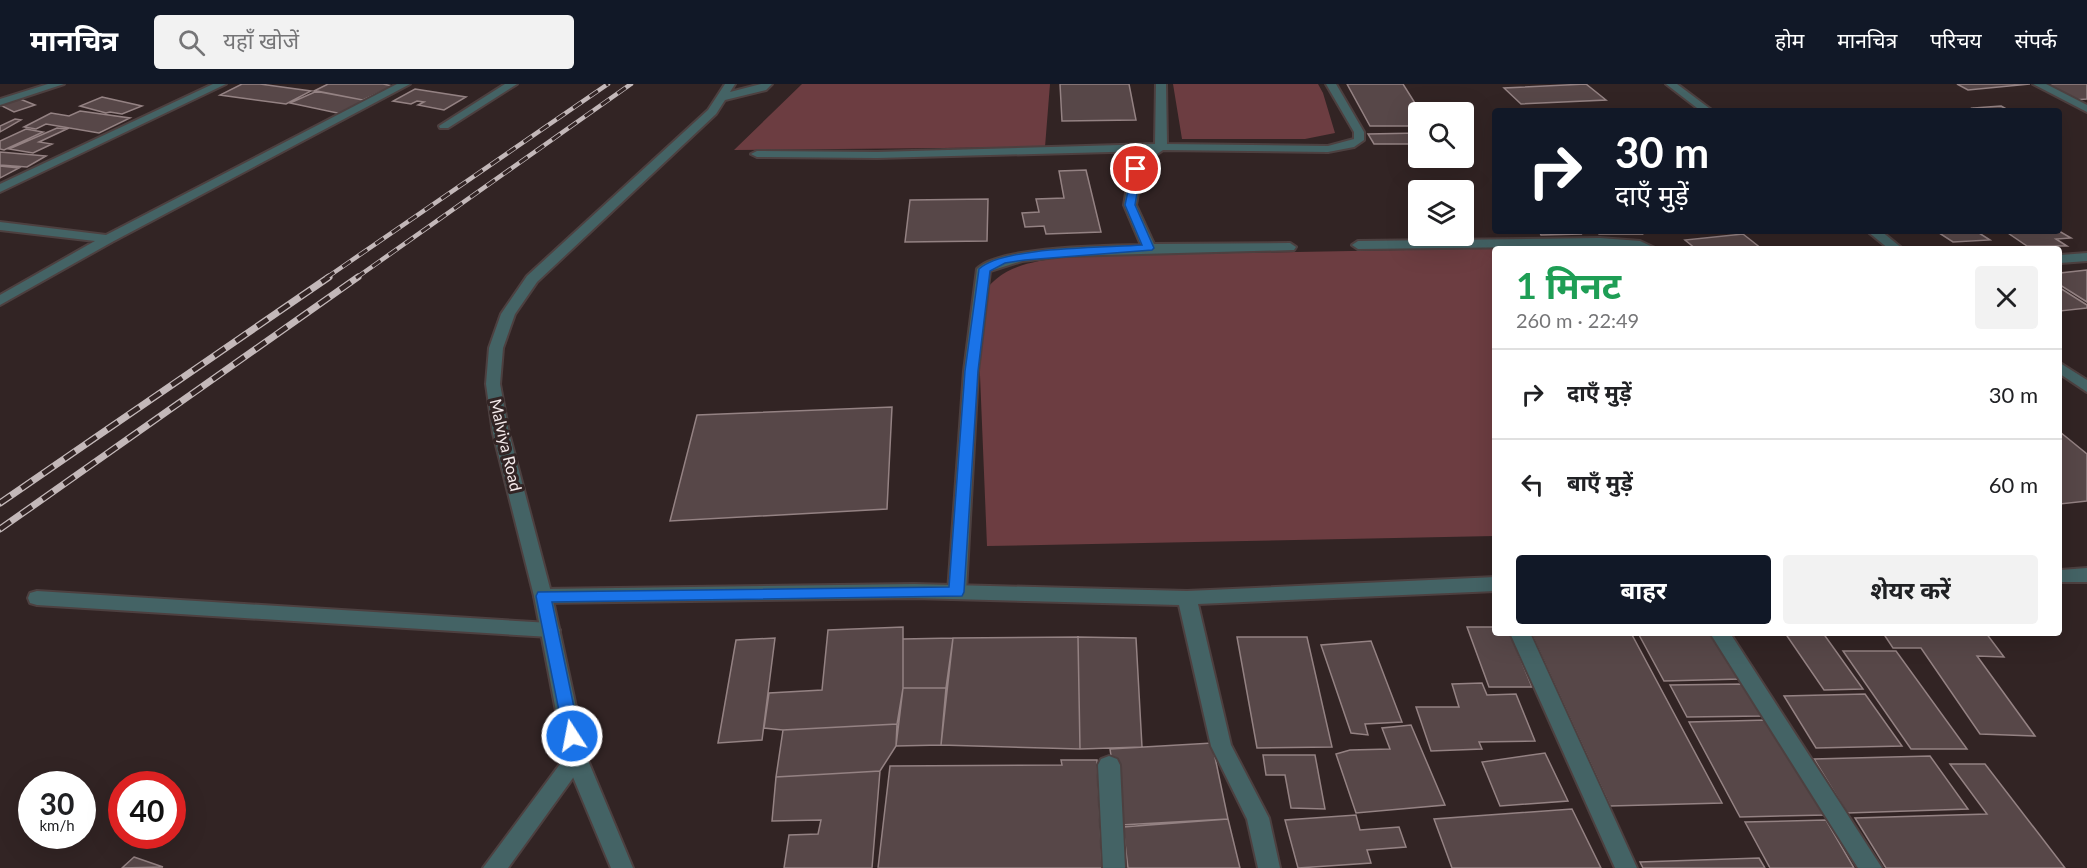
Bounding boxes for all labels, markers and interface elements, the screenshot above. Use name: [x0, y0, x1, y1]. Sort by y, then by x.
search box: [154, 15, 574, 69]
text: मानचित्र: [30, 23, 118, 57]
icon: search: [175, 26, 208, 59]
text: यहाँ खोजें: [223, 27, 299, 54]
text: होम: [1775, 27, 1804, 52]
text: मानचित्र: [1837, 27, 1897, 52]
text: परिचय: [1930, 27, 1982, 52]
text: संपर्क: [2015, 27, 2057, 52]
map controls: [1408, 102, 1474, 246]
button: search: [1408, 102, 1474, 168]
text: 30 m: [1615, 127, 1709, 177]
icon: right: [1516, 132, 1594, 210]
pin: [1110, 143, 1161, 194]
icon: arrive: [1119, 152, 1152, 185]
text: दाएँ मुड़ें: [1615, 178, 1689, 211]
button: layers: [1408, 180, 1474, 246]
text: 1 मिनट: [1516, 263, 1621, 307]
button: close: [1975, 266, 2038, 329]
text: 260 m · 22:49: [1516, 308, 1639, 332]
icon: right: [1516, 378, 1549, 411]
text: दाएँ मुड़ें: [1567, 379, 1631, 406]
text: 30 m: [1989, 381, 2038, 408]
street label: Malviya Road: [487, 397, 526, 493]
icon: left: [1516, 468, 1549, 501]
text: बाएँ मुड़ें: [1567, 469, 1633, 496]
text: 60 m: [1989, 471, 2038, 498]
button: बाहर: [1516, 555, 1771, 624]
button: शेयर करें: [1783, 555, 2038, 624]
position arrow: [540, 704, 604, 768]
speed limit sign: 40: [108, 771, 186, 849]
text: 30: [40, 785, 74, 821]
text: km/h: [39, 816, 75, 834]

